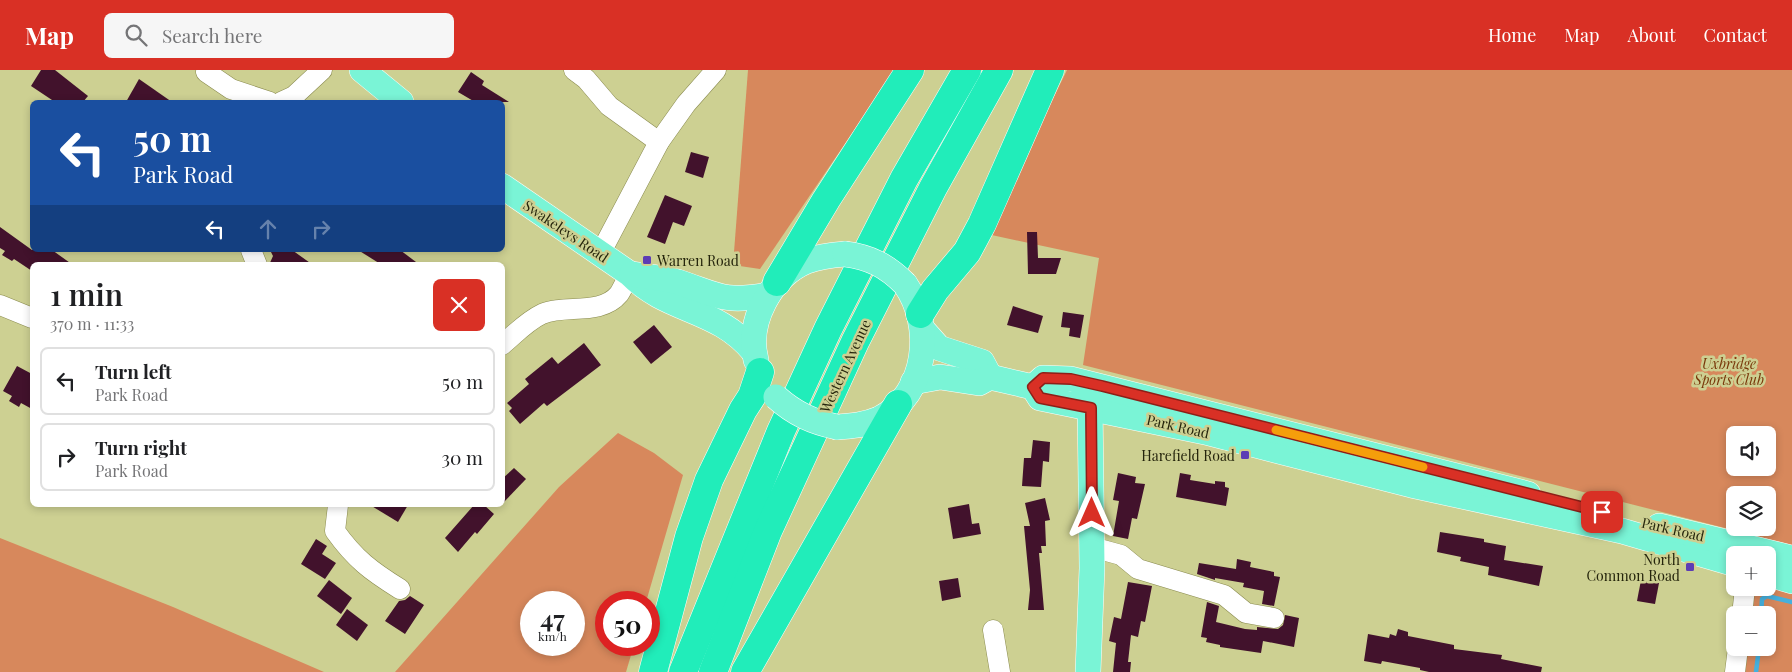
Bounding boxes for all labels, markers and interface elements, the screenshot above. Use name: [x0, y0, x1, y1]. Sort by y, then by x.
search box: [104, 13, 454, 58]
text: Map: [25, 19, 74, 51]
icon: search: [122, 21, 150, 49]
text: Search here: [162, 22, 262, 48]
text: Home: [1488, 23, 1536, 47]
text: Map: [1564, 23, 1599, 47]
text: About: [1627, 23, 1676, 47]
text: Contact: [1704, 23, 1767, 47]
text: 50 m: [133, 114, 211, 161]
icon: left: [50, 120, 115, 185]
text: Park Road: [133, 159, 233, 189]
street label: Swakeleys Road: [520, 195, 612, 267]
icon: left: [201, 215, 229, 243]
icon: ahead: [254, 215, 282, 243]
icon: right: [307, 215, 335, 243]
place label: Warren Road: [656, 251, 739, 270]
marker: Warren Road: [641, 254, 653, 266]
text: 1 min: [50, 274, 123, 314]
button: close: [433, 279, 485, 331]
text: 370 m · 11:33: [50, 313, 134, 334]
street label: Western Avenue: [815, 316, 875, 417]
park label: Uxbridge Sports Club: [1693, 354, 1764, 389]
text: Turn left: [95, 358, 172, 384]
icon: left: [52, 367, 80, 395]
text: 50 m: [442, 368, 483, 394]
text: Park Road: [95, 384, 168, 405]
street label: Park Road: [1145, 410, 1211, 442]
map controls: [1726, 426, 1776, 656]
button: sound: [1726, 426, 1776, 476]
text: Turn right: [95, 434, 187, 460]
icon: right: [52, 443, 80, 471]
text: 30 m: [441, 444, 483, 470]
place label: Harefield Road: [1141, 446, 1235, 465]
marker: Harefield Road: [1239, 449, 1251, 461]
text: Park Road: [95, 460, 168, 481]
position arrow: [1065, 486, 1117, 538]
button: layers: [1726, 486, 1776, 536]
pin: [1581, 491, 1623, 533]
icon: arrive: [1588, 498, 1616, 526]
street label: Park Road: [1640, 513, 1706, 545]
button: +: [1726, 546, 1776, 596]
place label: North Common Road: [1586, 550, 1681, 585]
marker: North Common Road: [1684, 561, 1696, 573]
speed limit sign: 50: [595, 591, 660, 656]
text: 47: [540, 601, 565, 634]
button: −: [1726, 606, 1776, 656]
text: km/h: [538, 628, 567, 644]

